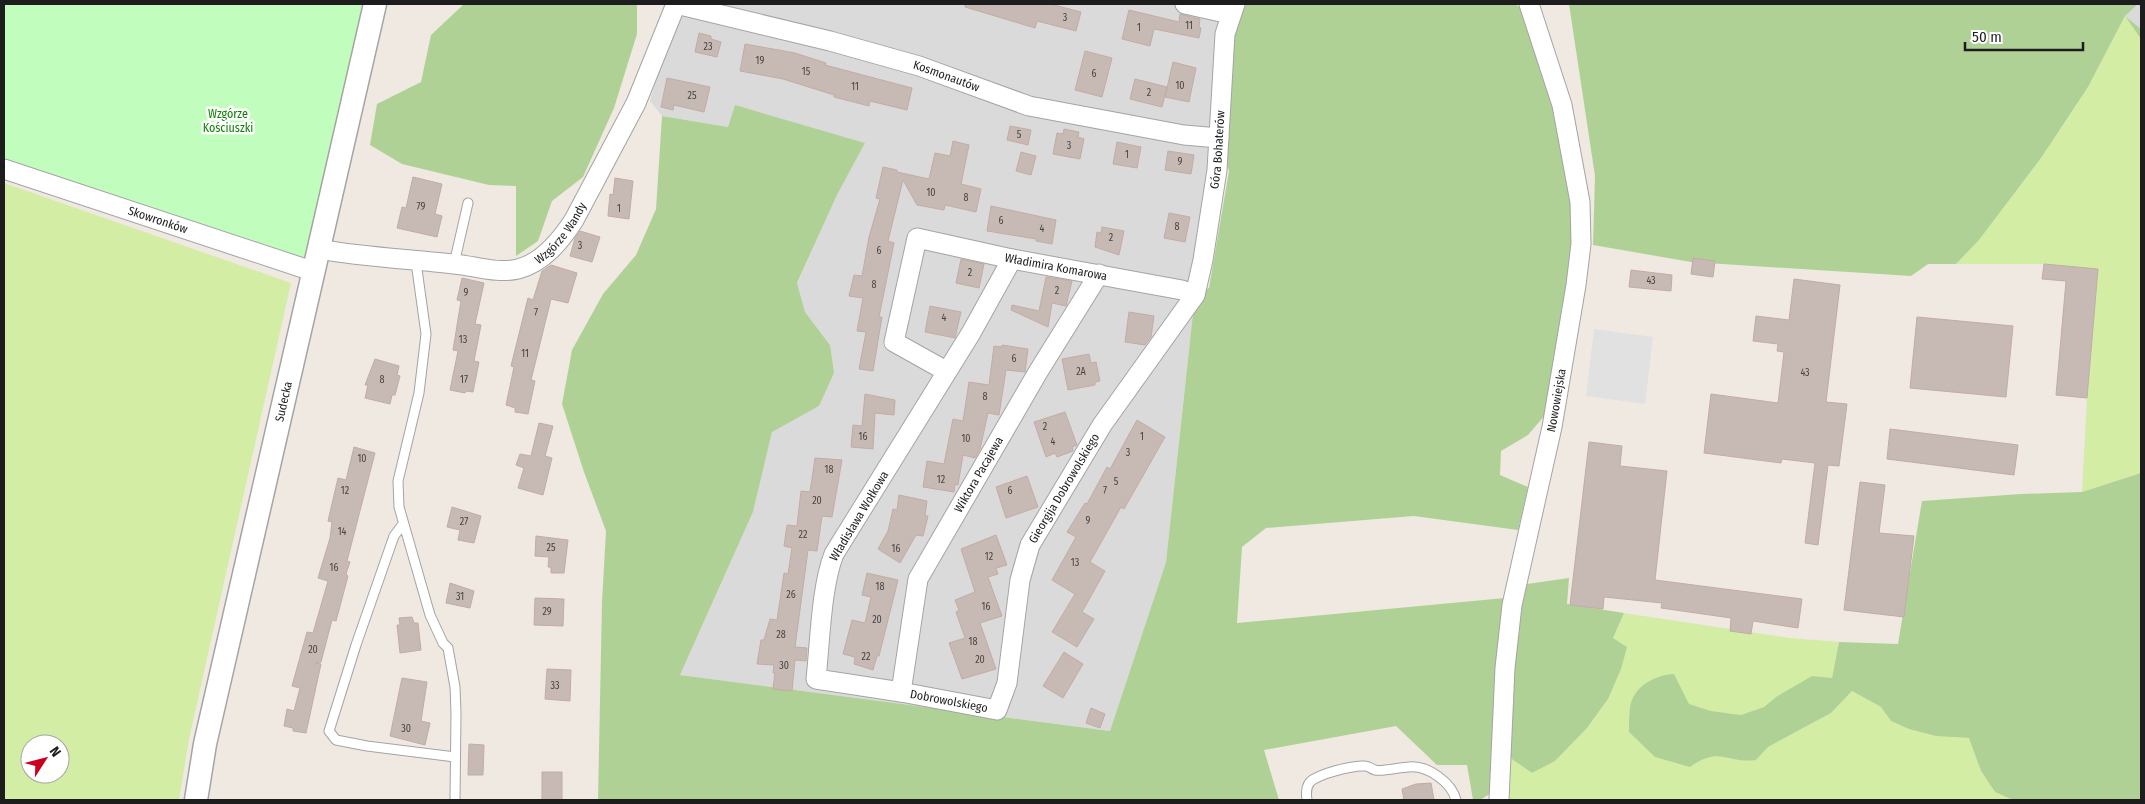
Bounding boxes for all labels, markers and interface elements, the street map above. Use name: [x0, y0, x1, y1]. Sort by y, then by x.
house number: 3: [1063, 12, 1068, 24]
house number: 11: [1185, 20, 1193, 32]
scale bar: [1965, 20, 2082, 52]
house number: 1: [1137, 22, 1141, 34]
text: 50 m: [1972, 28, 2002, 46]
house number: 23: [704, 41, 713, 53]
house number: 19: [756, 55, 765, 67]
street label: Kosmonautów: [912, 58, 982, 94]
house number: 15: [802, 66, 811, 78]
house number: 6: [1092, 68, 1097, 80]
house number: 10: [1175, 80, 1185, 92]
house number: 11: [851, 81, 859, 93]
house number: 2: [1147, 87, 1152, 99]
house number: 25: [688, 90, 697, 102]
park label: Wzgórze Kościuszki: [203, 107, 253, 135]
street label: Góra Bohaterów: [1207, 110, 1227, 190]
house number: 5: [1017, 129, 1022, 141]
house number: 3: [1067, 140, 1072, 152]
house number: 1: [1125, 149, 1129, 161]
house number: 9: [1178, 156, 1183, 168]
house number: 10: [926, 187, 936, 199]
house number: 8: [964, 192, 969, 204]
street label: Wzgórze Wandy: [532, 199, 589, 267]
house number: 79: [417, 201, 426, 213]
house number: 1: [617, 203, 621, 215]
street label: Skowronków: [126, 204, 189, 236]
house number: 6: [999, 215, 1004, 227]
house number: 8: [1175, 221, 1180, 233]
house number: 4: [1040, 223, 1045, 235]
house number: 2: [1109, 232, 1114, 244]
house number: 3: [578, 240, 583, 252]
house number: 6: [877, 245, 882, 257]
street label: Władimira Komarowa: [1003, 251, 1108, 283]
house number: 2: [968, 267, 973, 279]
house number: 43: [1646, 275, 1656, 287]
house number: 8: [872, 279, 877, 291]
house number: 2: [1055, 285, 1060, 297]
house number: 9: [464, 287, 469, 299]
house number: 7: [534, 307, 538, 319]
house number: 4: [942, 312, 947, 324]
house number: 13: [459, 334, 468, 346]
house number: 11: [521, 348, 529, 360]
house number: 6: [1012, 353, 1017, 365]
house number: 2A: [1076, 366, 1087, 378]
street label: Nowowiejska: [1544, 367, 1569, 433]
house number: 43: [1800, 367, 1810, 379]
house number: 8: [380, 374, 385, 386]
house number: 17: [460, 374, 468, 386]
street label: Sudecka: [272, 380, 295, 423]
house number: 8: [983, 391, 988, 403]
house number: 2: [1043, 421, 1048, 433]
house number: 16: [859, 431, 867, 443]
street label: Gieorgija Dobrowolskiego: [1026, 431, 1102, 546]
house number: 1: [1140, 431, 1144, 443]
house number: 10: [961, 433, 971, 445]
street label: Wiktora Pacajewa: [951, 434, 1006, 515]
house number: 4: [1051, 436, 1056, 448]
house number: 3: [1126, 447, 1131, 459]
house number: 10: [357, 453, 367, 465]
house number: 18: [825, 464, 833, 476]
street label: Władisława Wołkowa: [827, 468, 891, 563]
house number: 12: [937, 474, 946, 486]
house number: 5: [1114, 476, 1119, 488]
house number: 12: [341, 485, 350, 497]
house number: 6: [1008, 485, 1013, 497]
house number: 7: [1103, 485, 1107, 497]
house number: 20: [812, 495, 822, 507]
house number: 9: [1086, 515, 1091, 527]
house number: 27: [460, 516, 468, 528]
house number: 14: [338, 526, 347, 538]
house number: 22: [799, 529, 808, 541]
house number: 25: [547, 542, 556, 554]
house number: 16: [892, 543, 900, 555]
house number: 12: [985, 551, 994, 563]
house number: 13: [1071, 557, 1080, 569]
house number: 16: [330, 562, 338, 574]
house number: 18: [876, 581, 884, 593]
house number: 26: [786, 589, 796, 601]
house number: 31: [456, 591, 464, 603]
house number: 16: [982, 601, 990, 613]
house number: 29: [542, 606, 552, 618]
house number: 20: [872, 614, 882, 626]
house number: 28: [776, 629, 786, 641]
house number: 18: [969, 636, 977, 648]
house number: 20: [308, 644, 318, 656]
house number: 22: [862, 651, 871, 663]
house number: 20: [975, 654, 985, 666]
house number: 30: [779, 660, 789, 672]
house number: 33: [550, 680, 560, 692]
street label: Dobrowolskiego: [909, 687, 989, 715]
house number: 30: [401, 723, 411, 735]
north arrow: [20, 734, 70, 784]
text: N: [46, 743, 64, 760]

